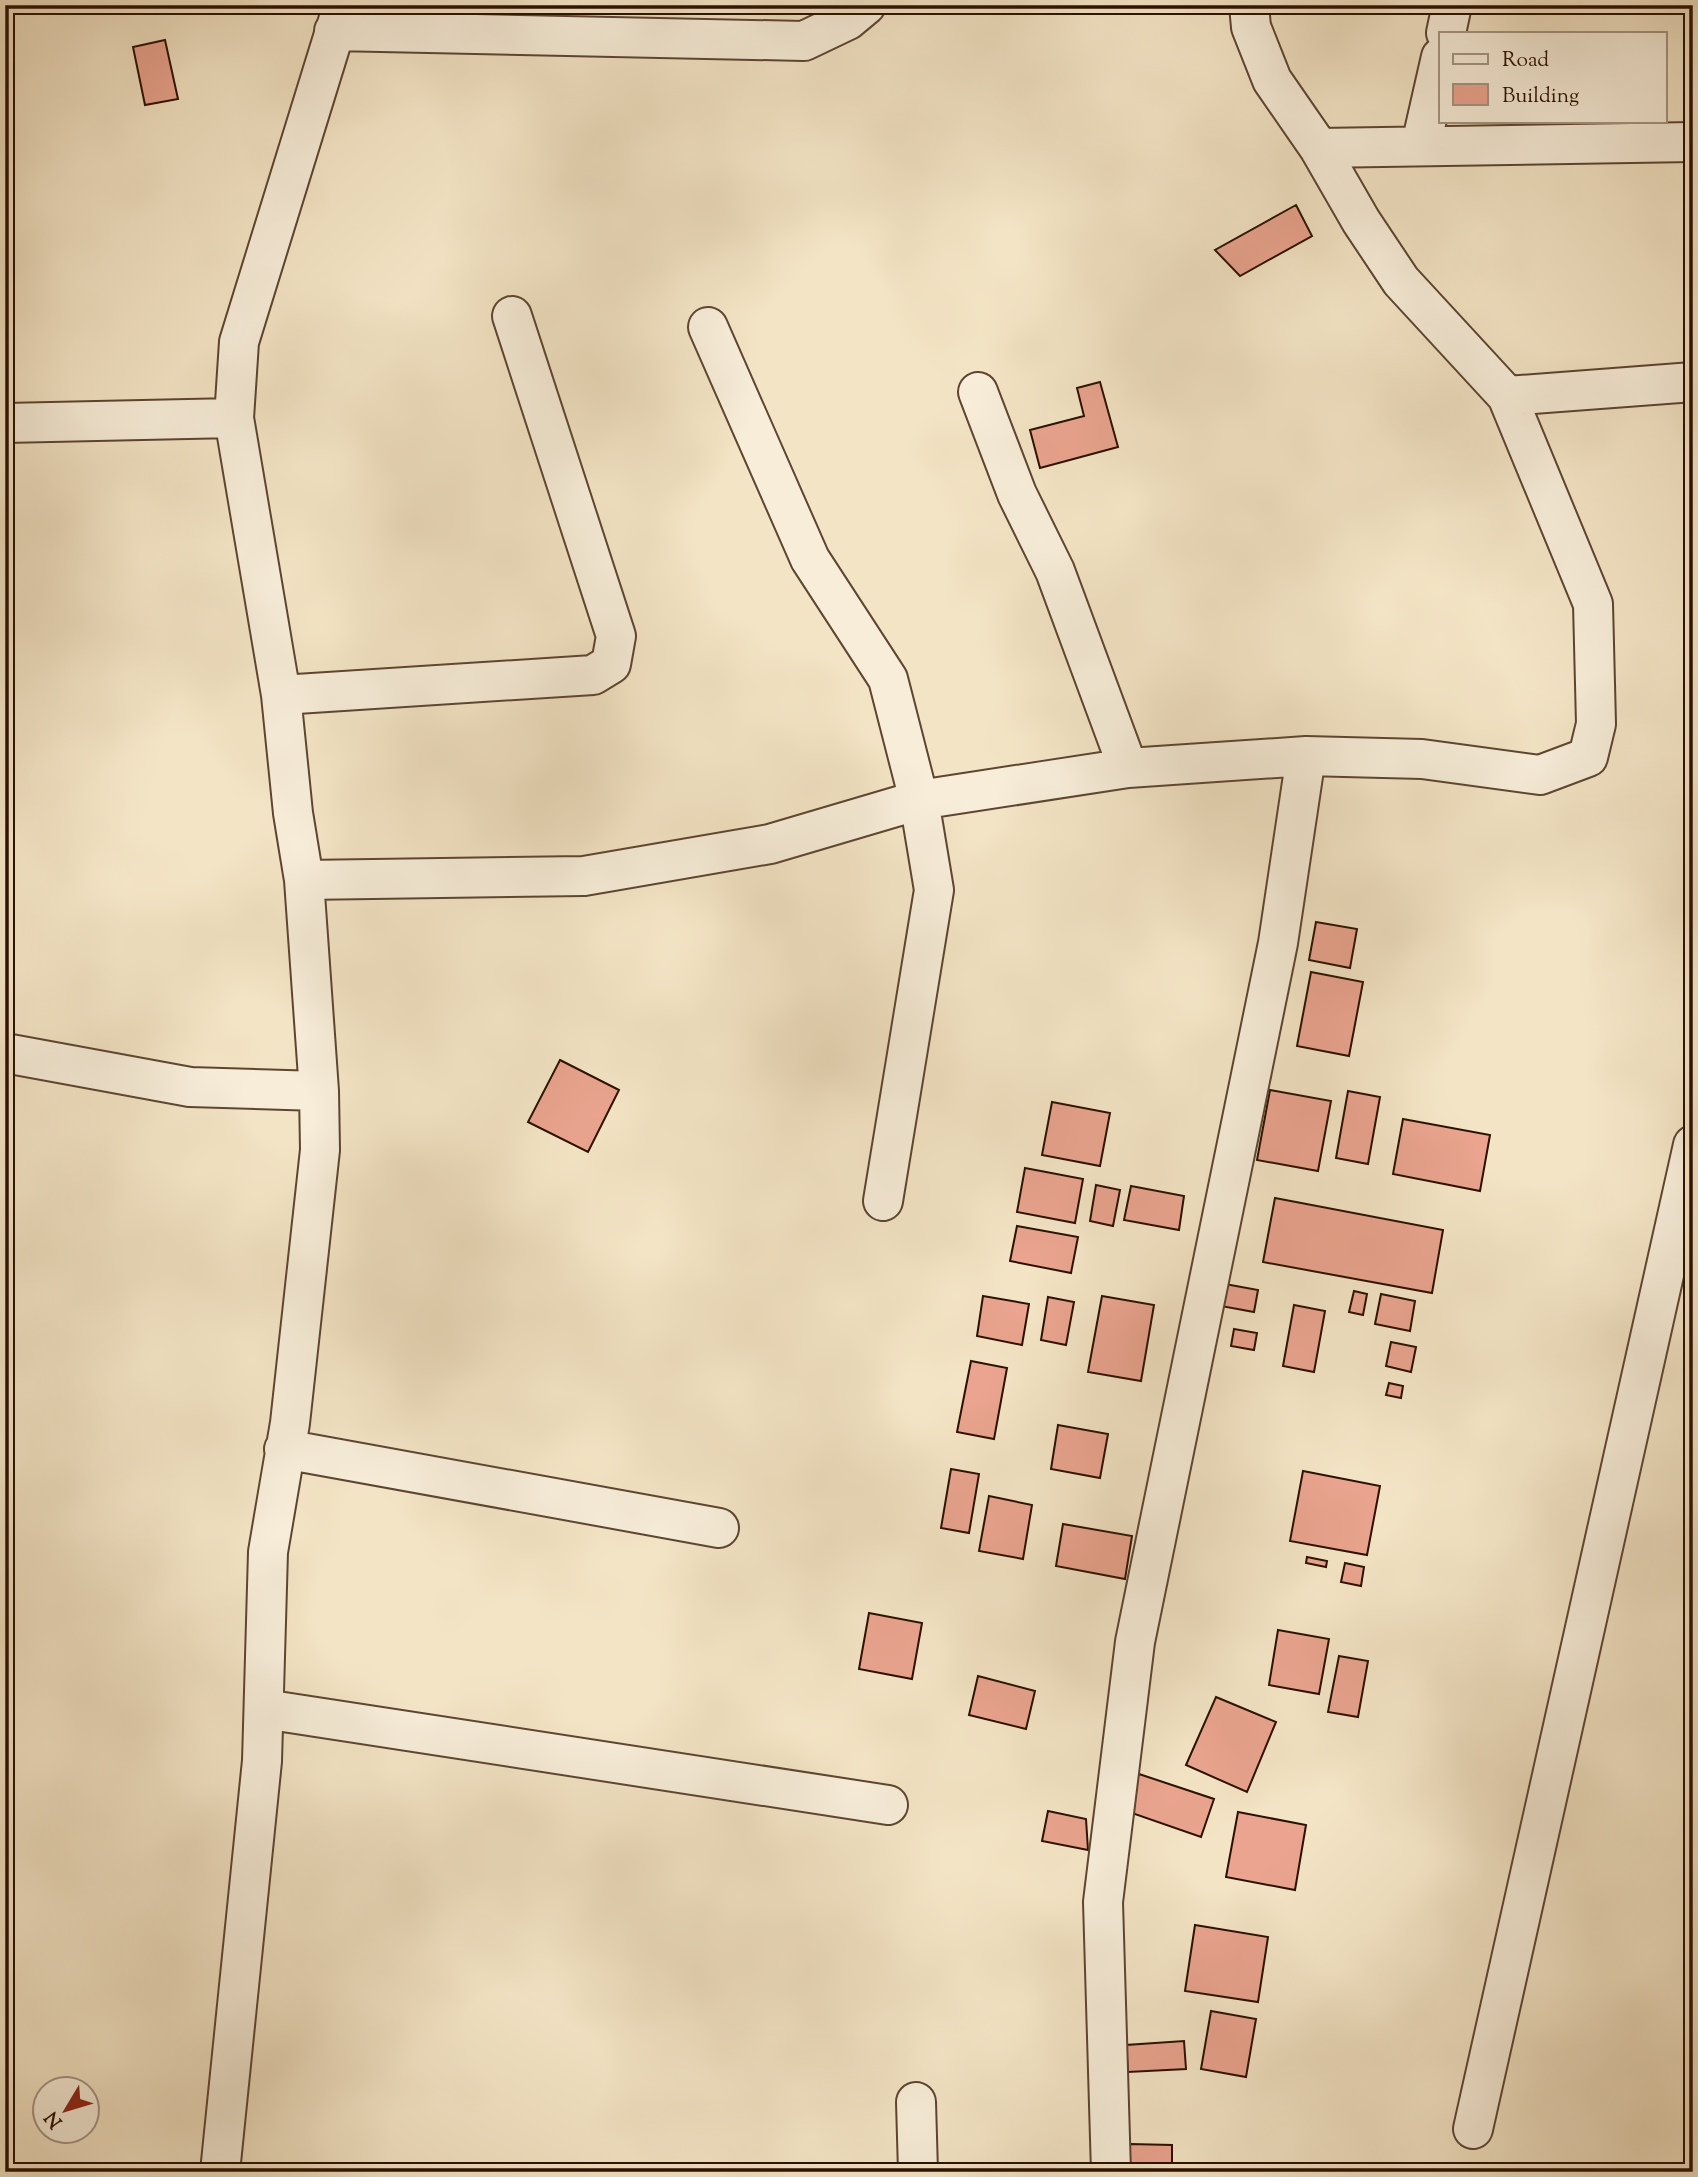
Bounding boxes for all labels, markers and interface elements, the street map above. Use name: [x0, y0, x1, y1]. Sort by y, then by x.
legend: [1439, 32, 1666, 122]
text: Road: [1502, 46, 1549, 76]
text: Building: [1502, 82, 1579, 112]
north arrow: [32, 2076, 102, 2146]
text: N: [39, 2105, 70, 2133]

